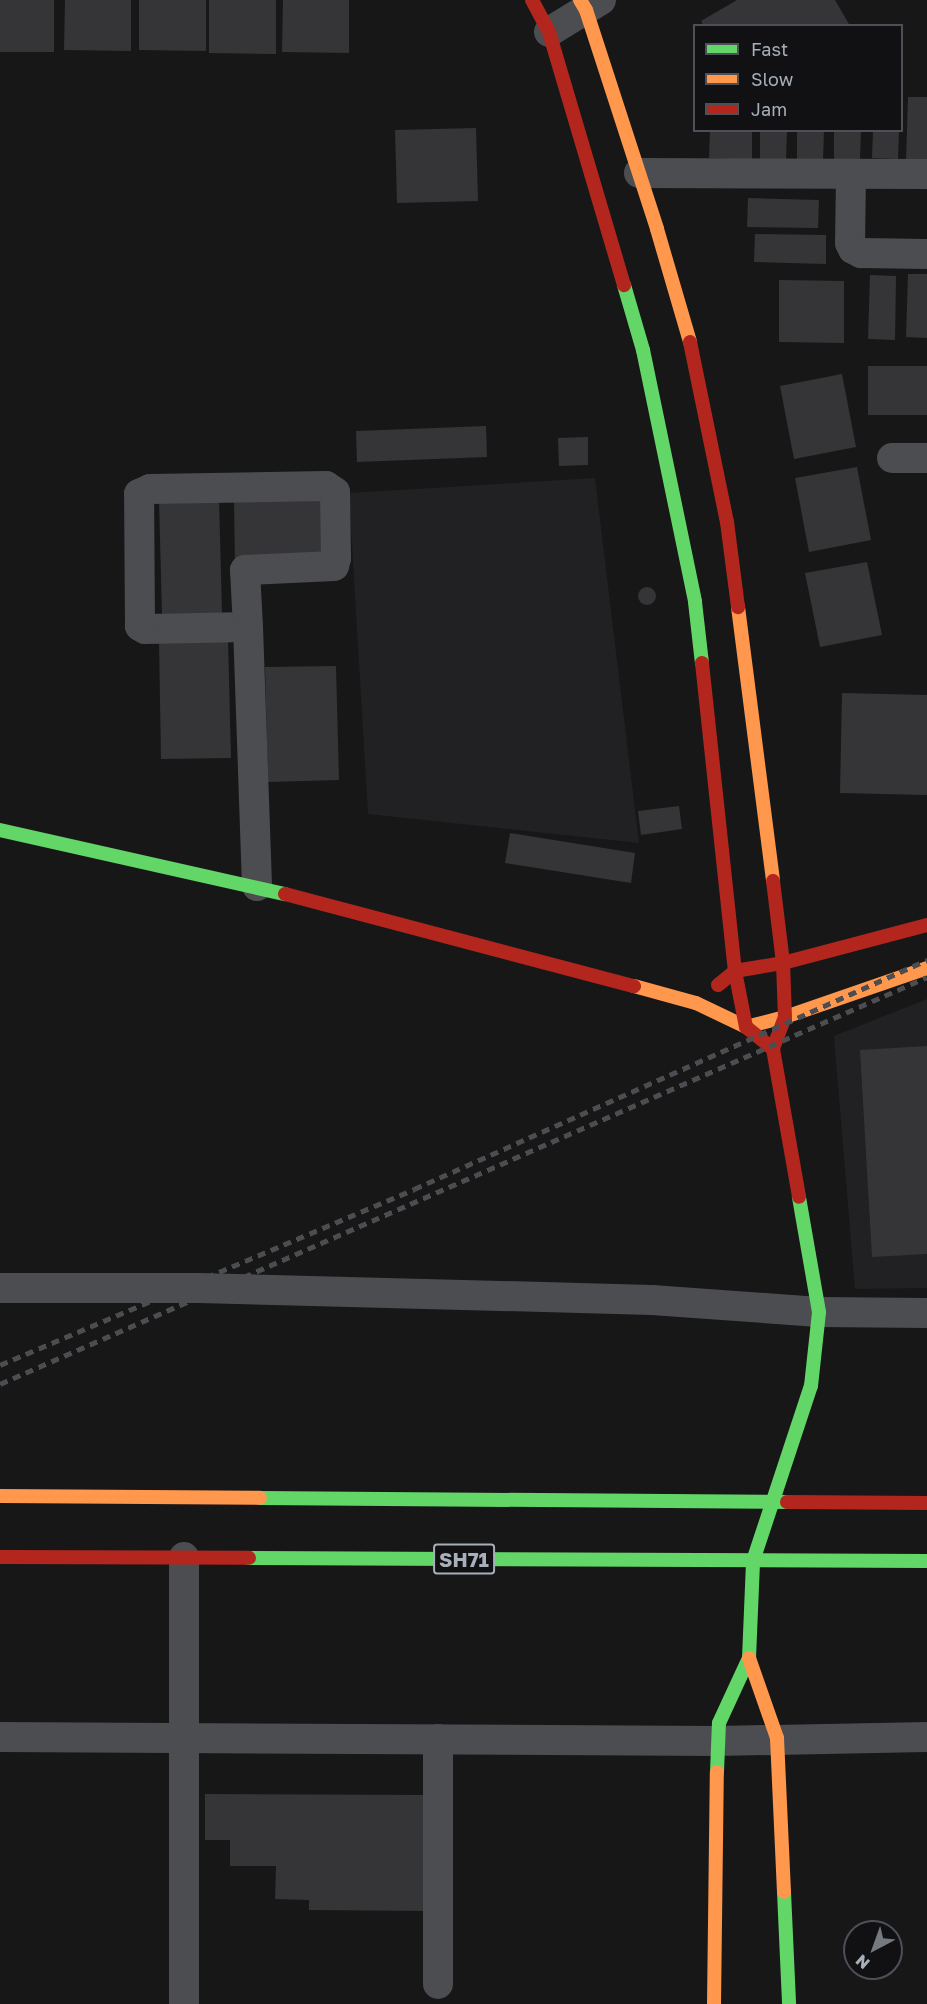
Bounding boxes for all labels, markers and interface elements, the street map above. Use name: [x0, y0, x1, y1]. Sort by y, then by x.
legend: [693, 24, 903, 132]
text: Fast: [751, 38, 788, 60]
text: Slow: [751, 68, 793, 90]
text: Jam: [751, 98, 787, 120]
road number: SH71: [432, 1542, 496, 1576]
north arrow: [843, 1920, 903, 1980]
text: N: [851, 1951, 874, 1974]

